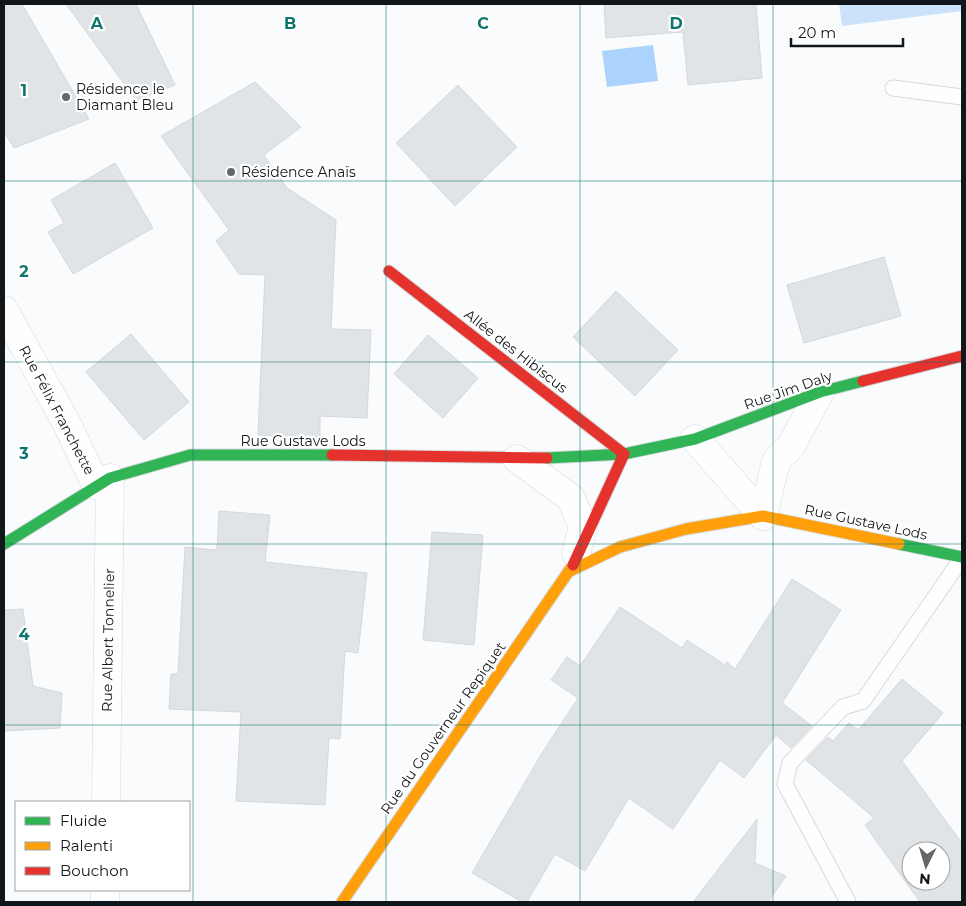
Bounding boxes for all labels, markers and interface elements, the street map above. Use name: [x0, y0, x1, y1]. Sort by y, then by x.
text: A: [90, 14, 104, 33]
text: B: [284, 14, 296, 33]
text: C: [477, 14, 489, 33]
text: D: [669, 14, 683, 33]
scale bar: [791, 15, 904, 47]
text: 20 m: [798, 23, 836, 42]
place label: Résidence le Diamant Bleu: [76, 80, 174, 114]
text: 1: [21, 81, 27, 100]
marker: Résidence le Diamant Bleu: [60, 91, 72, 103]
place label: Résidence Anaïs: [241, 163, 356, 181]
marker: Résidence Anaïs: [225, 166, 237, 178]
text: 2: [19, 262, 29, 281]
street label: Allée des Hibiscus: [461, 305, 571, 397]
street label: Rue Félix Franchette: [15, 342, 99, 478]
street label: Rue Jim Daly: [742, 366, 835, 413]
street label: Rue Gustave Lods: [241, 432, 366, 450]
text: 3: [18, 444, 29, 463]
street label: Rue Gustave Lods: [803, 500, 929, 544]
street label: Rue Albert Tonnelier: [98, 568, 118, 712]
text: 4: [18, 625, 30, 644]
street label: Rue du Gouverneur Repiquet: [377, 638, 510, 818]
legend: [15, 801, 190, 891]
text: Fluide: [60, 811, 107, 830]
text: Ralenti: [60, 836, 113, 855]
north arrow: [901, 841, 951, 891]
text: Bouchon: [60, 861, 129, 880]
text: N: [918, 869, 931, 888]

